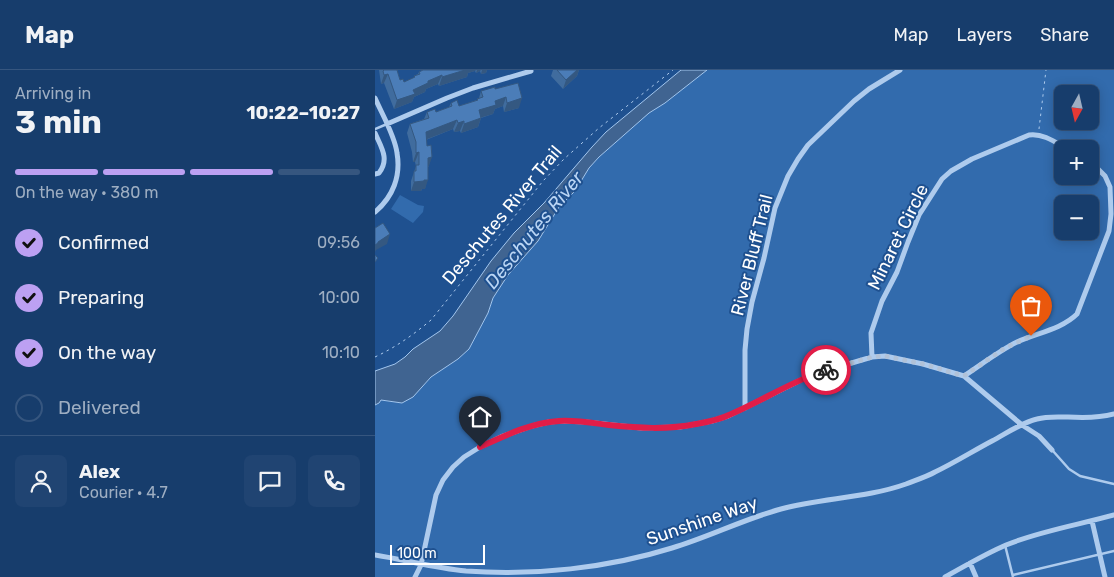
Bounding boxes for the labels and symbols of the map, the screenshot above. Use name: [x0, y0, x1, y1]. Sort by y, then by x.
north arrow: [1054, 85, 1099, 130]
street label: Deschutes River Trail: [437, 141, 567, 289]
water label: Deschutes River: [480, 167, 588, 293]
street label: Minaret Circle: [863, 180, 933, 294]
street label: River Bluff Trail: [726, 192, 778, 318]
pin: [1010, 285, 1052, 336]
courier: [801, 345, 851, 395]
pin: [459, 396, 501, 447]
street label: Sunshine Way: [643, 492, 761, 550]
scale bar: [390, 542, 485, 565]

